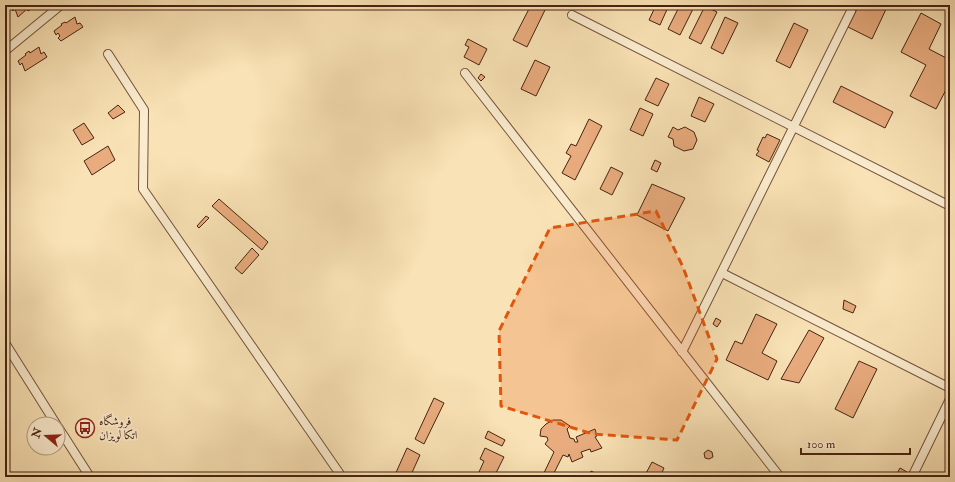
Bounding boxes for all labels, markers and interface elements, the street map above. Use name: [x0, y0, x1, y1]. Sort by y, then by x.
place label: فروشگاه اتکا لویزان: [99, 413, 138, 443]
north arrow: [26, 416, 66, 456]
bus stop icon: فروشگاه اتکا لویزان: [74, 417, 96, 439]
text: N: [29, 425, 45, 441]
scale bar: [801, 430, 910, 456]
text: 100 m: [807, 437, 836, 452]

